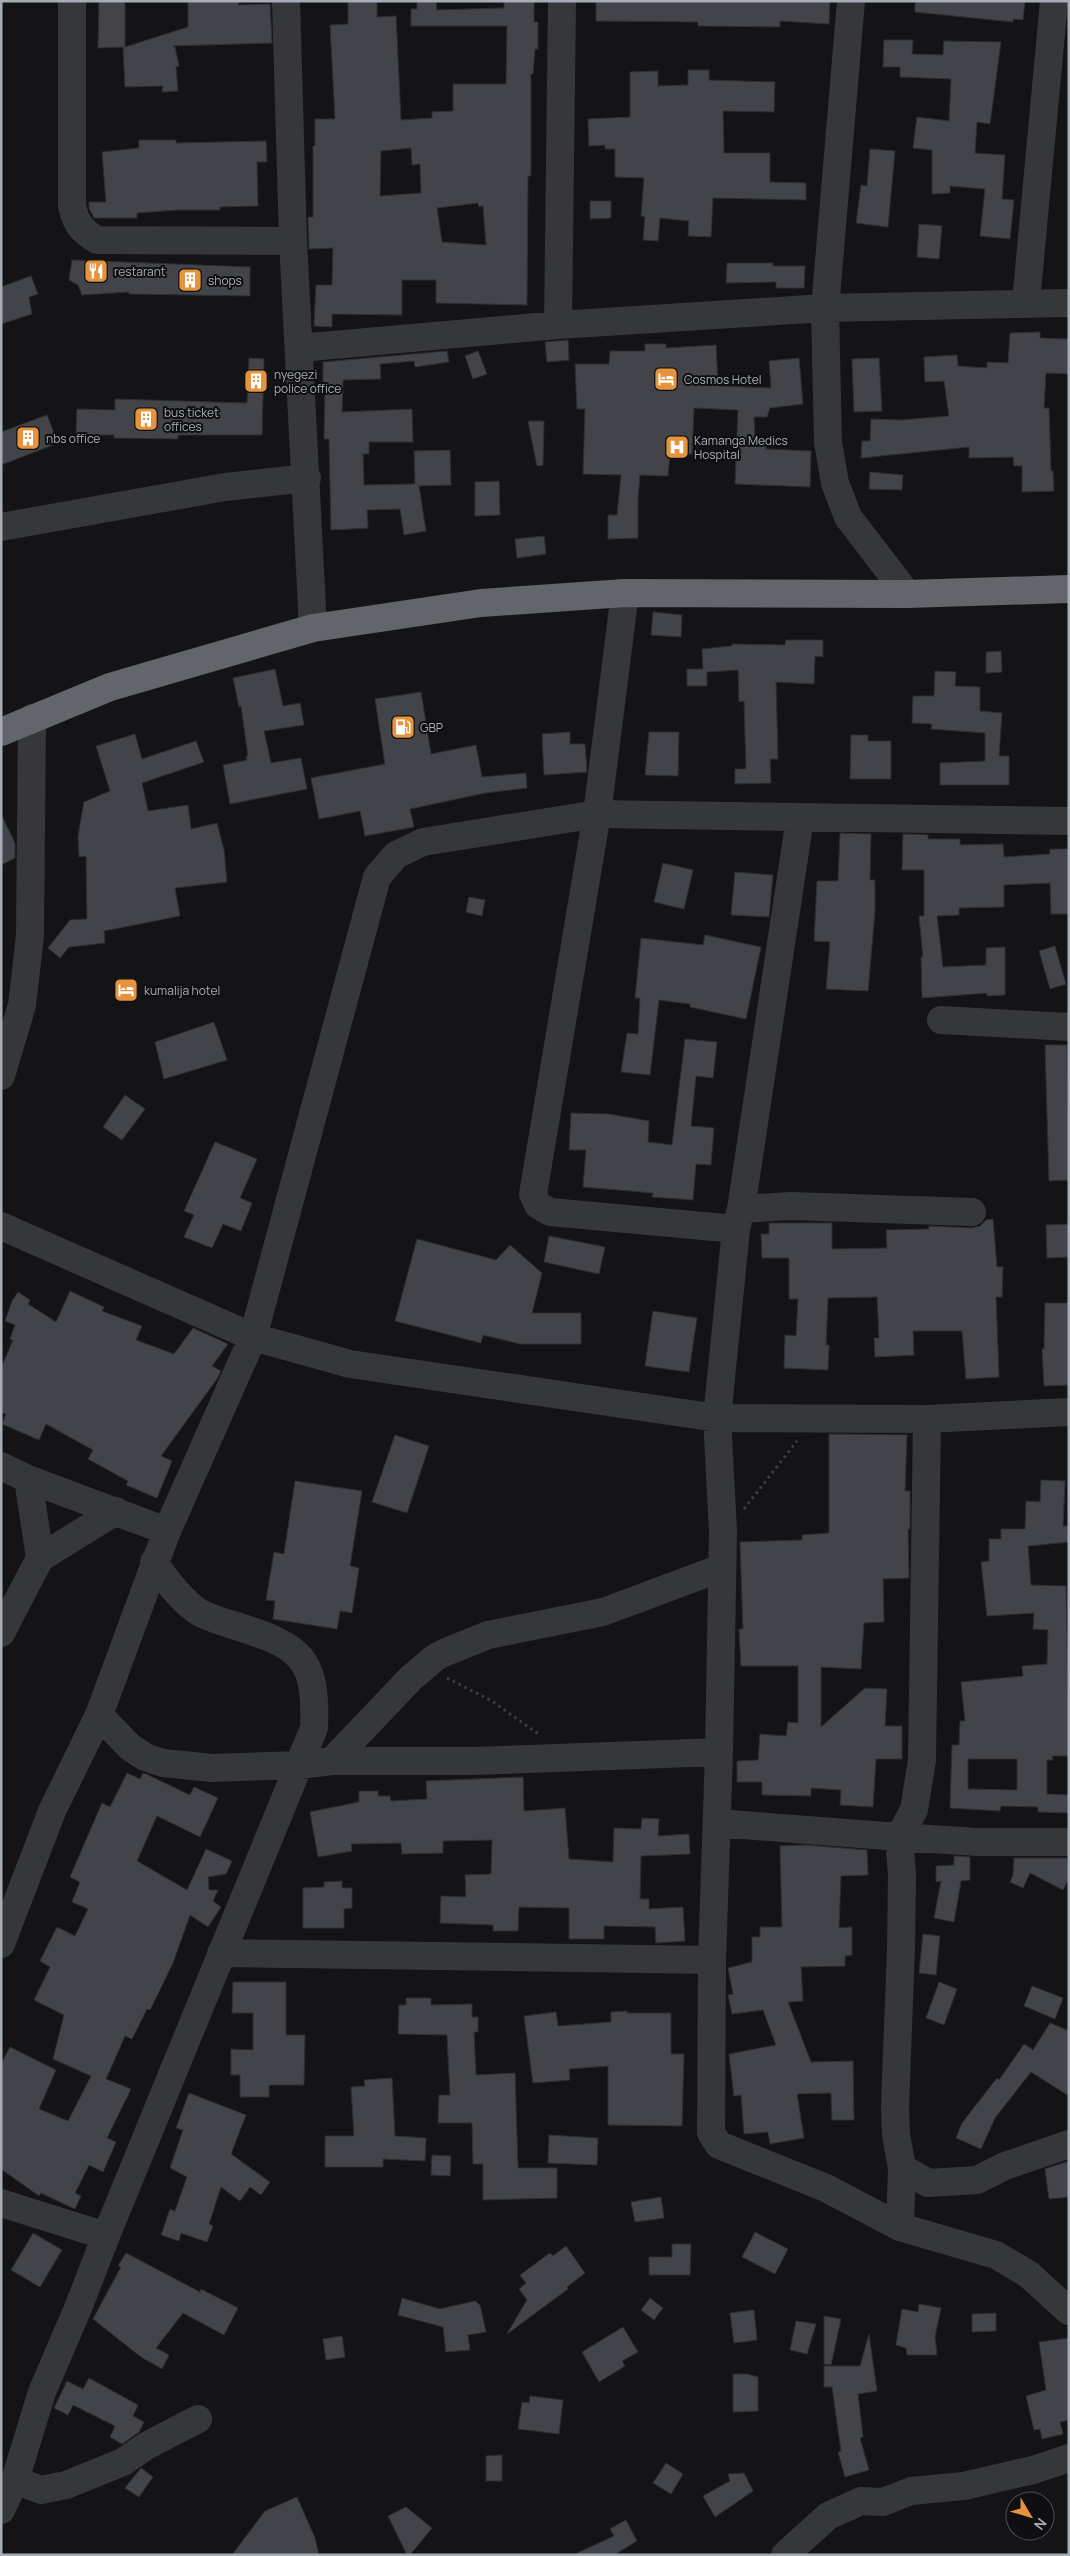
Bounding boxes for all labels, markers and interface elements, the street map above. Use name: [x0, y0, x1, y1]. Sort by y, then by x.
restaurant icon: restarant: [83, 258, 109, 284]
place label: restarant: [114, 263, 166, 280]
building icon: shops: [177, 267, 203, 293]
place label: shops: [208, 272, 242, 289]
place label: nyegezi police office: [274, 366, 341, 397]
hotel icon: Cosmos Hotel: [653, 366, 679, 392]
building icon: nyegezi police office: [243, 368, 269, 394]
place label: Cosmos Hotel: [684, 371, 762, 388]
place label: bus ticket offices: [164, 404, 219, 435]
building icon: bus ticket offices: [133, 406, 159, 432]
building icon: nbs office: [15, 425, 41, 451]
place label: nbs office: [46, 430, 100, 447]
place label: Kamanga Medics Hospital: [694, 432, 788, 463]
hospital icon: Kamanga Medics Hospital: [664, 434, 690, 460]
fuel station icon: GBP: [390, 714, 416, 740]
place label: GBP: [420, 719, 443, 736]
hotel icon: kumalija hotel: [113, 977, 139, 1003]
place label: kumalija hotel: [144, 982, 220, 999]
north arrow: [1005, 2491, 1055, 2541]
text: N: [1030, 2514, 1051, 2534]

